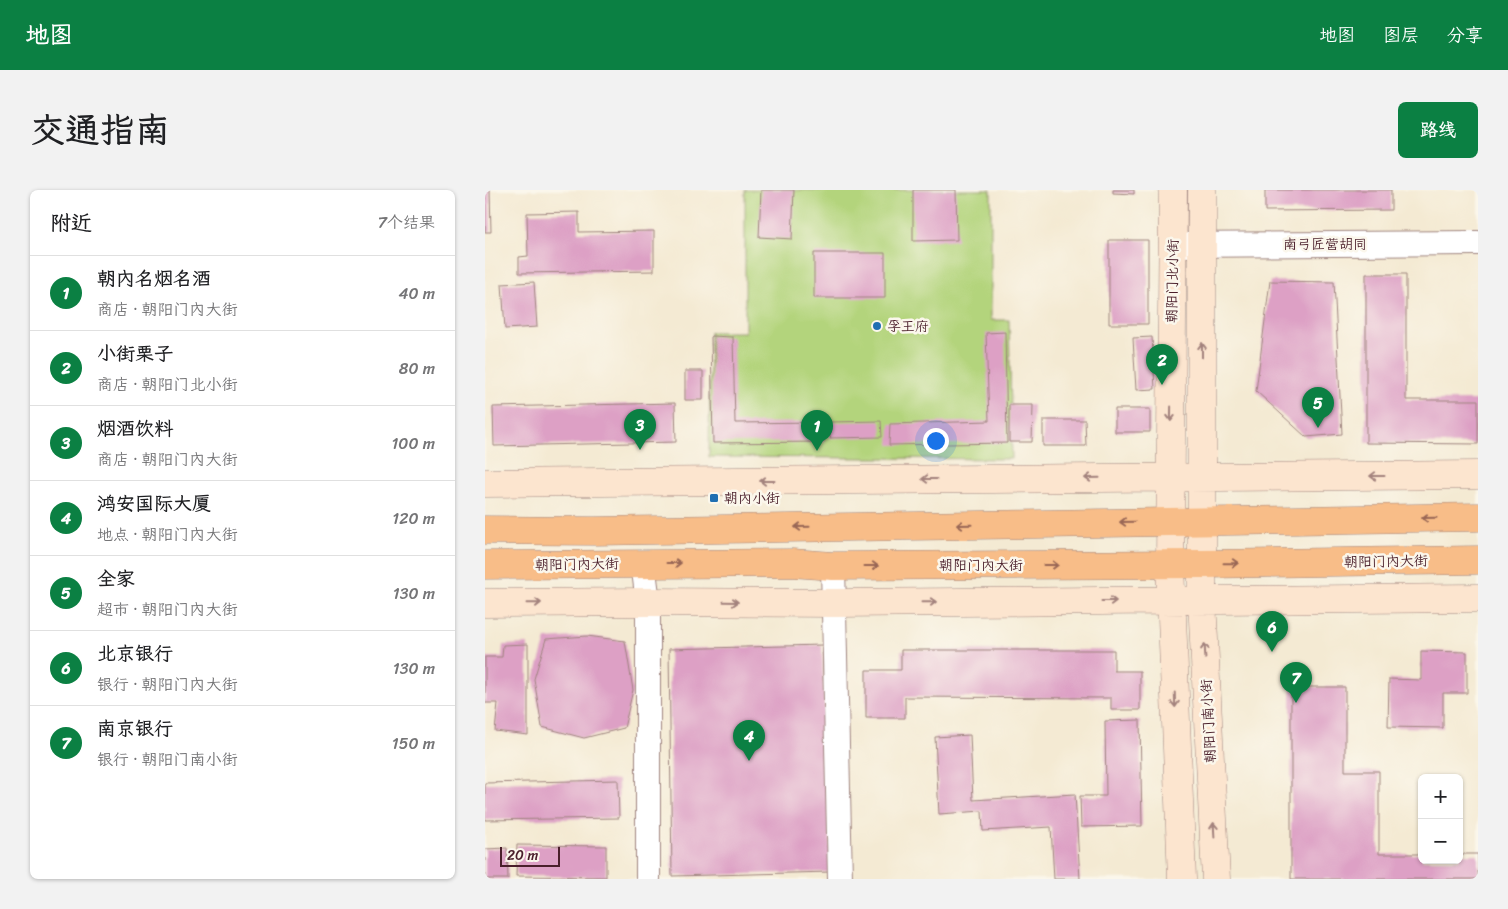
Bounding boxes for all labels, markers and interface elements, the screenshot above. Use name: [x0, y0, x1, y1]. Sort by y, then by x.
text: 地图: [25, 14, 73, 56]
text: 地图: [1319, 19, 1355, 51]
text: 图层: [1383, 19, 1419, 51]
text: 分享: [1447, 19, 1483, 51]
text: 交通指南: [30, 99, 170, 161]
button: 路线: [1398, 102, 1478, 158]
text: 附近: [50, 204, 92, 242]
text: 7个结果: [378, 208, 435, 237]
street label: 南弓匠营胡同: [1283, 232, 1367, 257]
street label: 朝阳门北小街: [1159, 239, 1186, 323]
text: 朝内名烟名酒: [97, 262, 211, 295]
text: 1: [63, 279, 69, 308]
text: 40 m: [398, 279, 435, 308]
text: 商店 · 朝阳门内大街: [97, 295, 238, 324]
place label: 孚王府: [887, 314, 929, 339]
marker: 孚王府: [871, 320, 883, 332]
text: 小街栗子: [97, 337, 173, 370]
one-way arrow: [1197, 342, 1207, 358]
pin: 2: [1146, 344, 1178, 385]
text: 2: [61, 354, 71, 383]
text: 80 m: [399, 354, 435, 383]
text: 商店 · 朝阳门北小街: [97, 370, 238, 399]
pin: 5: [1302, 387, 1334, 428]
one-way arrow: [1166, 405, 1176, 421]
pin: 3: [624, 409, 656, 450]
pin: 1: [801, 410, 833, 451]
text: 烟酒饮料: [97, 412, 173, 445]
your location: [923, 428, 949, 454]
text: 3: [62, 429, 70, 458]
text: 100 m: [391, 429, 435, 458]
text: 商店 · 朝阳门内大街: [97, 445, 238, 474]
one-way arrow: [1369, 471, 1386, 481]
one-way arrow: [1084, 473, 1100, 483]
one-way arrow: [922, 474, 938, 484]
one-way arrow: [759, 476, 775, 485]
place label: 朝内小街: [724, 486, 780, 511]
text: 鸿安国际大厦: [97, 487, 211, 520]
marker: 朝内小街: [708, 492, 720, 504]
text: 4: [61, 504, 71, 533]
text: 120 m: [392, 504, 435, 533]
one-way arrow: [1422, 513, 1438, 523]
one-way arrow: [1119, 517, 1136, 527]
text: 地点 · 朝阳门内大街: [97, 520, 238, 549]
one-way arrow: [957, 520, 973, 530]
one-way arrow: [794, 522, 810, 532]
street label: 朝阳门内大街: [1344, 548, 1428, 575]
street label: 朝阳门内大街: [535, 551, 619, 578]
street label: 朝阳门内大街: [939, 553, 1023, 578]
one-way arrow: [665, 558, 681, 568]
one-way arrow: [1222, 558, 1239, 568]
one-way arrow: [1043, 560, 1059, 569]
one-way arrow: [862, 561, 879, 571]
text: 全家: [97, 562, 135, 595]
text: 5: [61, 579, 71, 608]
text: 130 m: [393, 579, 435, 608]
text: 超市 · 朝阳门内大街: [97, 595, 238, 624]
one-way arrow: [1100, 596, 1116, 606]
one-way arrow: [722, 597, 739, 607]
one-way arrow: [920, 597, 936, 607]
one-way arrow: [525, 598, 541, 608]
pin: 6: [1256, 611, 1288, 652]
text: 北京银行: [97, 637, 173, 670]
one-way arrow: [1200, 643, 1209, 659]
text: 6: [61, 654, 71, 683]
text: 130 m: [393, 654, 435, 683]
pin: 7: [1280, 662, 1312, 703]
text: 银行 · 朝阳门内大街: [97, 670, 238, 699]
street label: 朝阳门南小街: [1194, 678, 1223, 764]
one-way arrow: [1170, 692, 1180, 708]
text: 南京银行: [97, 712, 173, 745]
pin: 4: [733, 720, 765, 761]
text: 7: [61, 729, 71, 758]
text: 150 m: [392, 729, 435, 758]
text: 银行 · 朝阳门南小街: [97, 745, 238, 774]
map controls: [1418, 774, 1463, 864]
button: +: [1418, 774, 1463, 819]
button: −: [1418, 819, 1463, 864]
one-way arrow: [1209, 823, 1218, 839]
text: 20 m: [507, 843, 538, 868]
scale bar: [500, 844, 560, 867]

